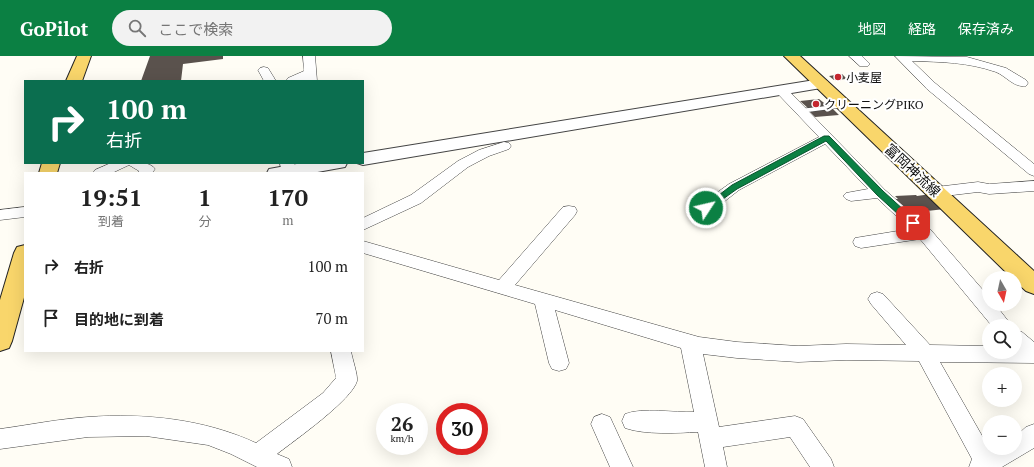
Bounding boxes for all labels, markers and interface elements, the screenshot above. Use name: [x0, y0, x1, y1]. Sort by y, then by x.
search box: [112, 10, 392, 46]
text: GoPilot: [20, 16, 88, 41]
icon: search: [126, 17, 148, 39]
text: ここで検索: [158, 19, 233, 39]
text: 地図: [858, 19, 886, 38]
text: 経路: [908, 19, 936, 38]
text: 保存済み: [958, 19, 1014, 38]
place label: 小麦屋: [846, 70, 882, 85]
marker: 小麦屋: [833, 72, 843, 82]
text: 100 m: [106, 90, 187, 127]
icon: right: [40, 96, 92, 148]
place label: クリーニングPIKO: [824, 97, 924, 112]
marker: クリーニングPIKO: [811, 99, 821, 109]
text: 右折: [106, 128, 142, 152]
street label: 富岡神流線: [881, 139, 945, 201]
text: 19:51: [80, 181, 142, 213]
text: 1: [198, 181, 212, 213]
text: 170: [267, 181, 308, 213]
position arrow: [685, 187, 727, 229]
pin: [896, 206, 930, 240]
text: m: [282, 211, 293, 229]
text: 到着: [98, 212, 124, 230]
text: 分: [198, 212, 211, 230]
icon: arrive: [902, 212, 924, 234]
icon: right: [40, 255, 62, 277]
text: 100 m: [307, 256, 348, 276]
text: 右折: [74, 257, 104, 277]
north arrow: [982, 271, 1022, 311]
map controls: [982, 271, 1022, 455]
icon: arrive: [40, 307, 62, 329]
text: 70 m: [315, 308, 348, 328]
text: 目的地に到着: [74, 309, 164, 329]
button: search: [982, 319, 1022, 359]
button: +: [982, 367, 1022, 407]
speed limit sign: 30: [436, 403, 488, 455]
text: 26: [391, 410, 413, 437]
button: −: [982, 415, 1022, 455]
text: km/h: [390, 432, 414, 445]

